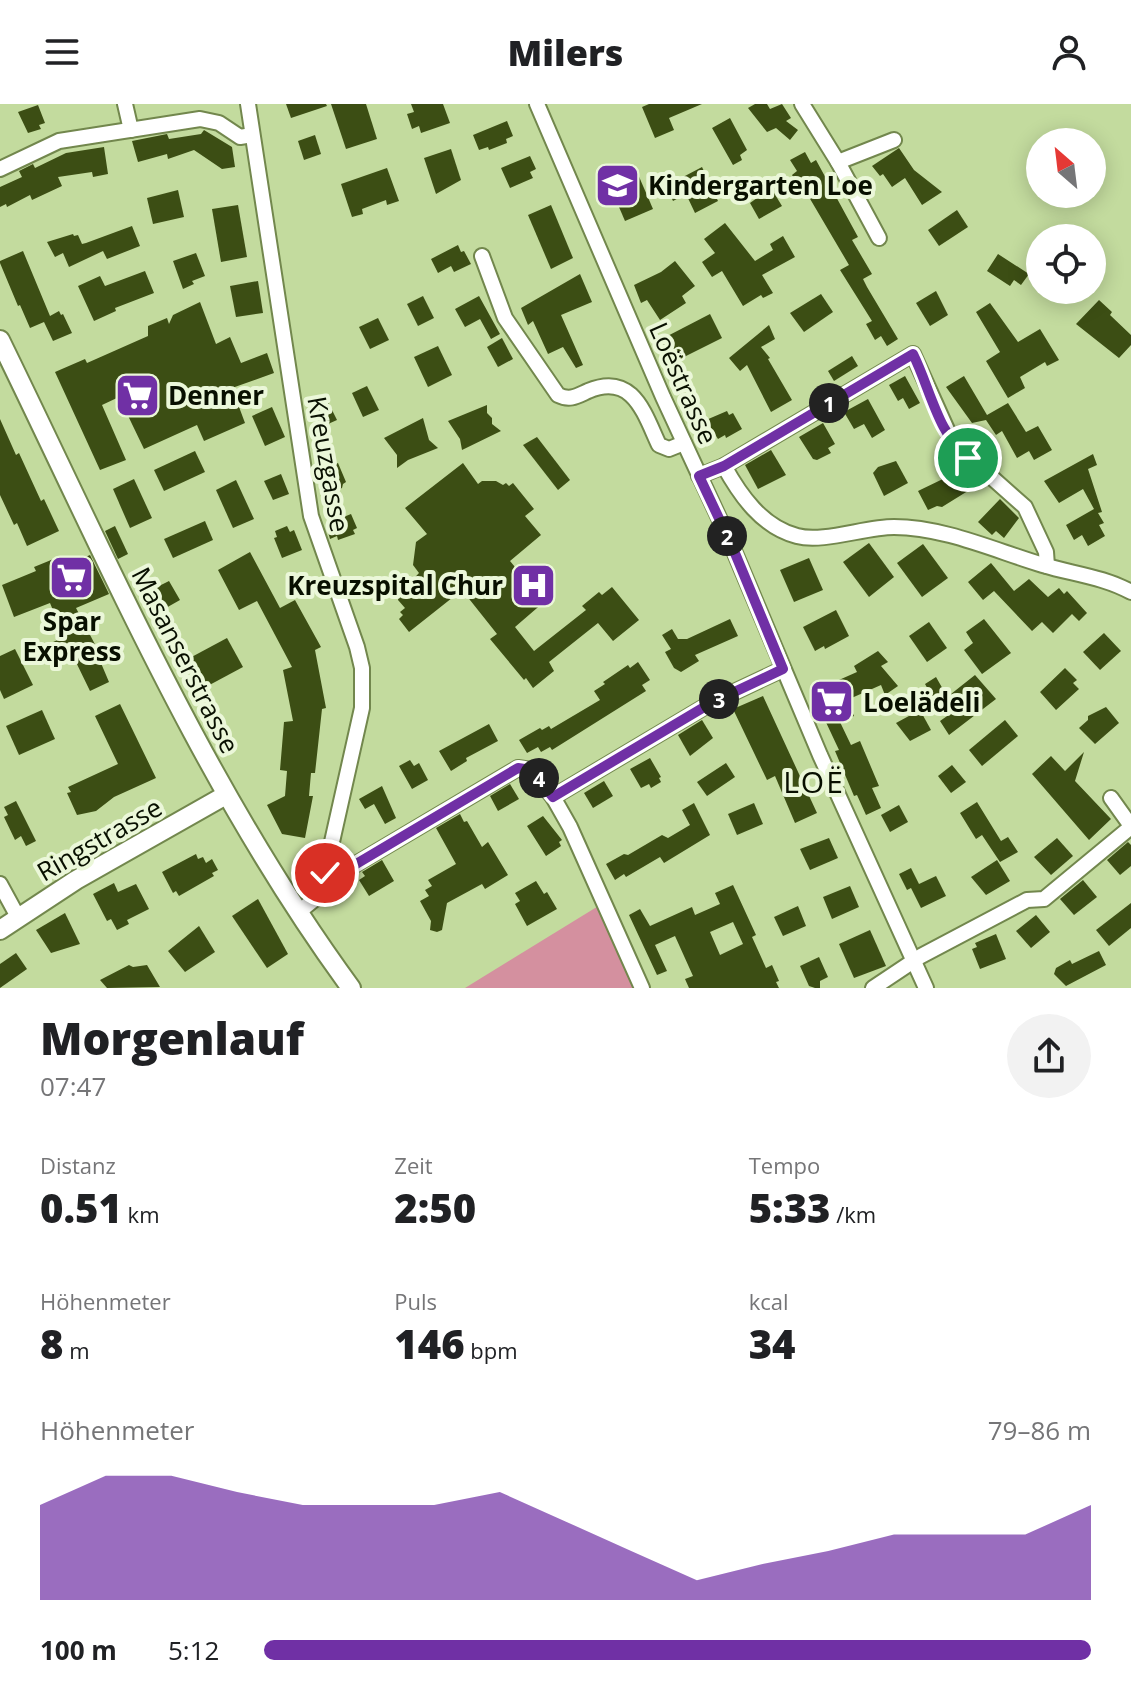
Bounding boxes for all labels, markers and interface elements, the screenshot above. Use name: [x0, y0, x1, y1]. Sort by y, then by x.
text: Milers: [508, 28, 623, 77]
icon: menu: [40, 30, 84, 74]
icon: person: [1047, 30, 1091, 74]
north arrow: [1026, 128, 1106, 208]
map controls: [1026, 128, 1106, 304]
school or university icon: Kindergarten Loe: [593, 161, 641, 209]
place label: Kindergarten Loe: [648, 167, 873, 203]
button: locate: [1026, 224, 1106, 304]
street label: Loëstrasse: [641, 316, 727, 450]
supermarket icon: Denner: [113, 371, 161, 419]
place label: Denner: [168, 377, 264, 413]
pin: 1: [809, 383, 849, 423]
text: 1: [823, 388, 835, 418]
street label: Kreuzgasse: [299, 393, 359, 535]
pin: [934, 424, 1002, 492]
icon: arrive: [946, 436, 990, 480]
pin: 2: [707, 516, 747, 556]
text: 2: [721, 521, 733, 551]
supermarket icon: Spar Express: [48, 554, 96, 602]
street label: Masanserstrasse: [124, 561, 248, 759]
hospital icon: Kreuzspital Chur: [510, 561, 558, 609]
place label: Kreuzspital Chur: [287, 567, 503, 603]
place label: Spar Express: [22, 603, 122, 669]
supermarket icon: Loelädeli: [808, 678, 856, 726]
pin: 3: [699, 679, 739, 719]
text: 3: [713, 684, 725, 714]
place label: Loelädeli: [863, 684, 980, 720]
pin: 4: [519, 758, 559, 798]
district label: LOË: [783, 761, 845, 802]
text: 4: [533, 763, 545, 793]
street label: Ringstrasse: [30, 789, 168, 889]
pin: [291, 839, 359, 907]
icon: check: [303, 851, 347, 895]
text: Morgenlauf: [40, 1008, 304, 1068]
button: share: [1007, 1014, 1091, 1098]
text: 07:47: [40, 1068, 106, 1104]
text: Distanz: [40, 1150, 116, 1180]
text: Zeit: [394, 1150, 433, 1180]
text: Tempo: [749, 1150, 820, 1180]
text: 0.51: [40, 1180, 122, 1235]
text: 2:50: [394, 1180, 476, 1235]
text: 5:33: [749, 1180, 831, 1235]
text: km: [122, 1199, 160, 1229]
text: /km: [831, 1199, 876, 1229]
text: Höhenmeter: [40, 1286, 171, 1316]
text: Puls: [394, 1286, 437, 1316]
text: kcal: [749, 1286, 789, 1316]
text: 8: [40, 1316, 63, 1371]
text: 146: [394, 1316, 465, 1371]
text: 34: [749, 1316, 796, 1371]
text: m: [63, 1335, 90, 1365]
text: bpm: [465, 1335, 518, 1365]
text: Höhenmeter: [40, 1412, 194, 1448]
text: 79–86 m: [988, 1412, 1091, 1448]
text: 100 m: [40, 1632, 117, 1668]
text: 5:12: [168, 1632, 219, 1668]

